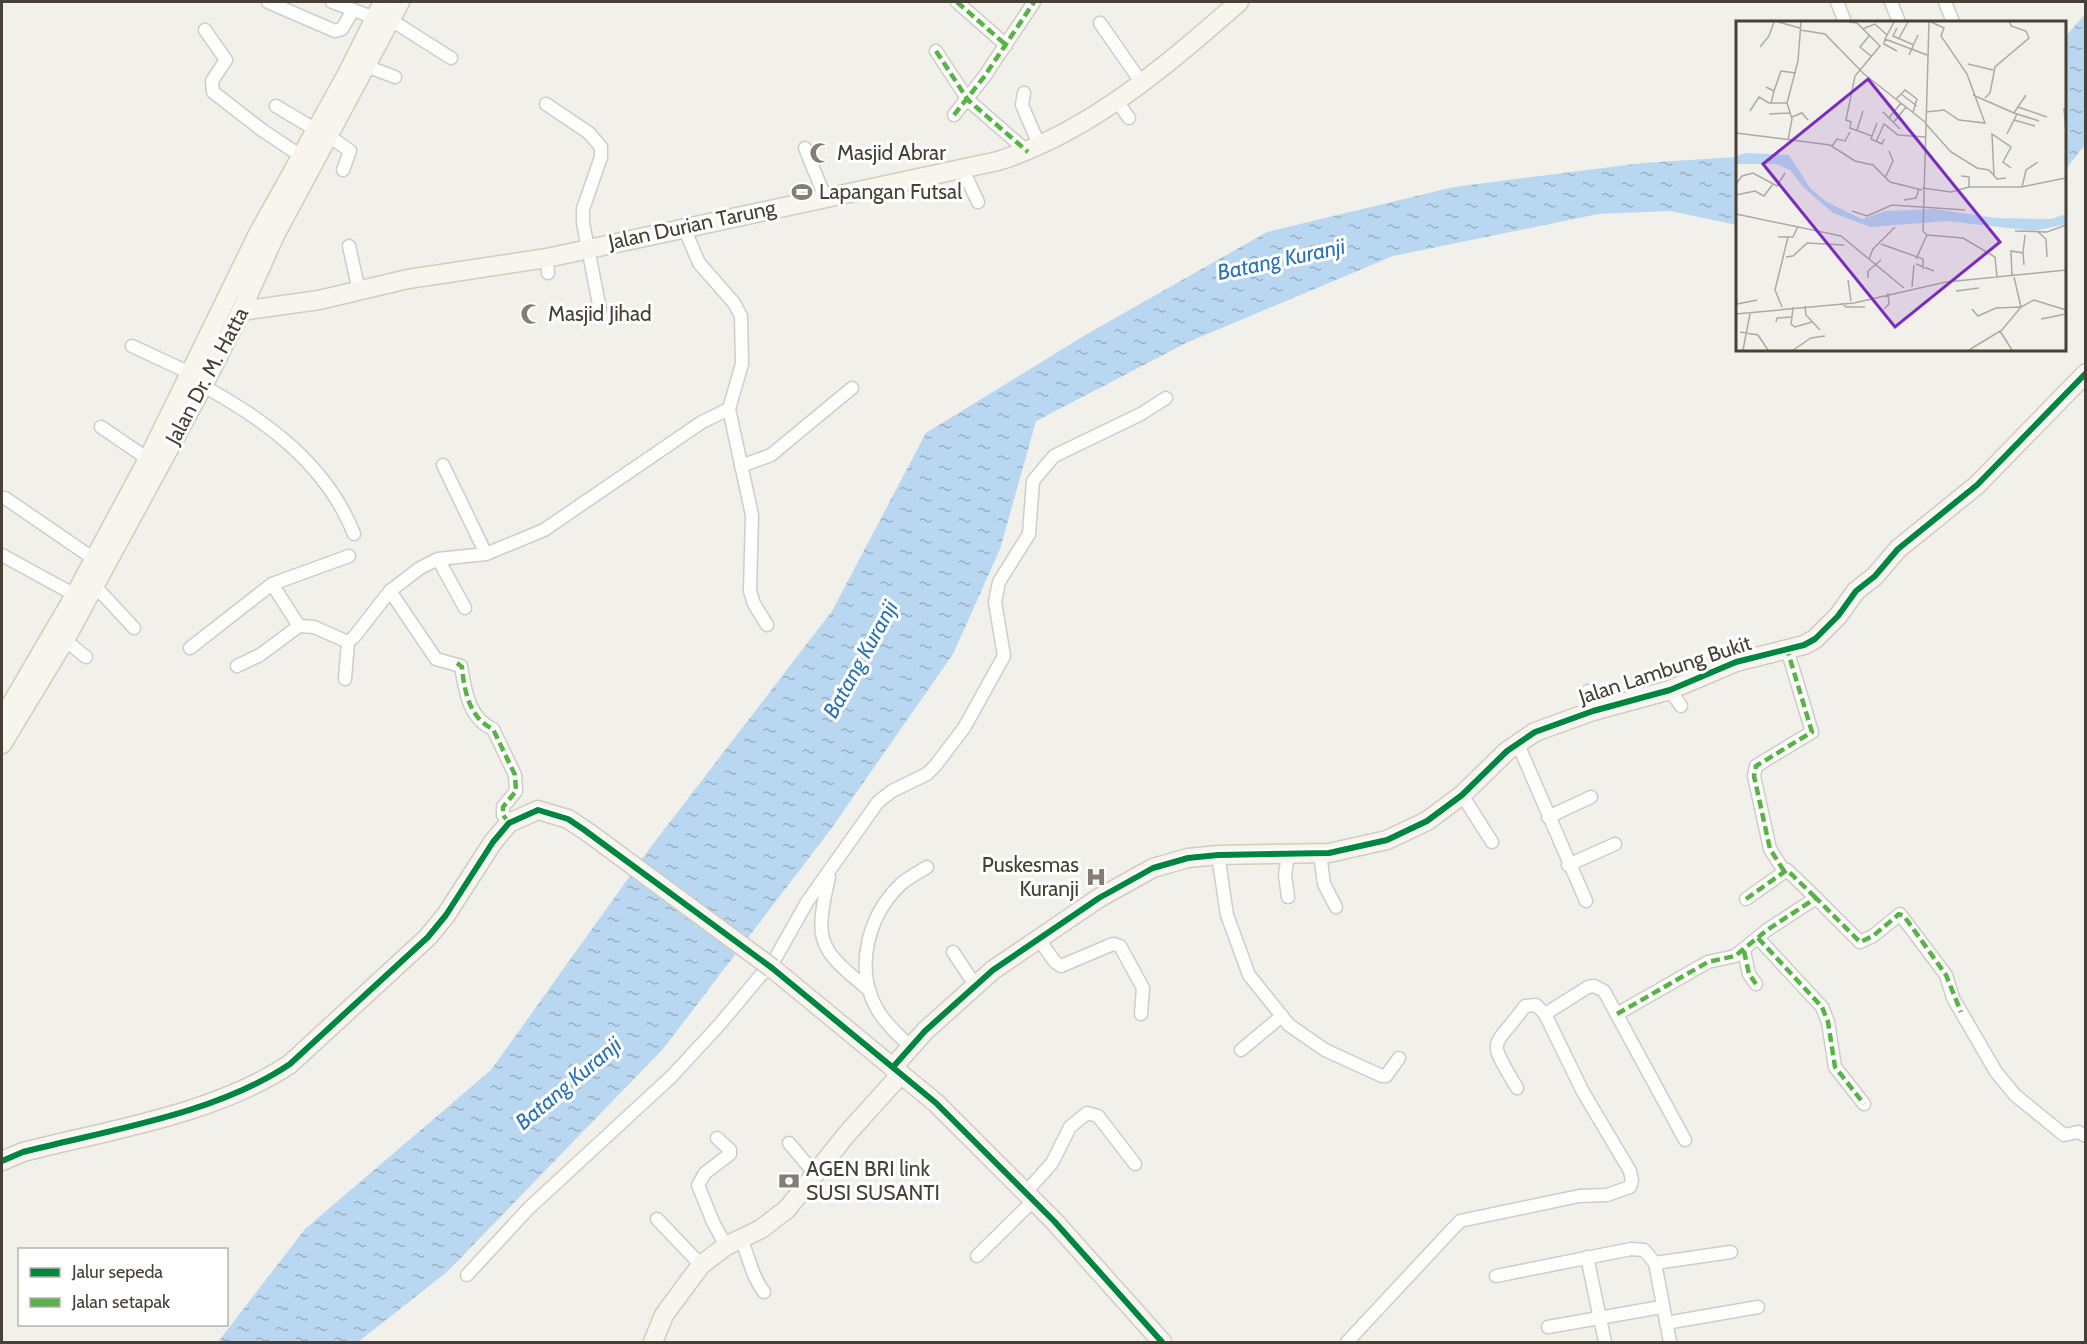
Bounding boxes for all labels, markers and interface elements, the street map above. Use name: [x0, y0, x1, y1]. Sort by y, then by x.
inset map: [1736, 21, 2066, 351]
place label: Masjid Abrar: [837, 140, 946, 166]
mosque icon: Masjid Abrar: [808, 141, 832, 165]
place label: Lapangan Futsal: [819, 179, 962, 204]
sports icon: Lapangan Futsal: [790, 180, 814, 204]
street label: Jalan Durian Tarung: [605, 194, 778, 255]
water label: Batang Kuranji: [1215, 233, 1348, 286]
place label: Masjid Jihad: [548, 301, 652, 327]
mosque icon: Masjid Jihad: [519, 302, 543, 326]
street label: Jalan Dr. M. Hatta: [159, 303, 253, 450]
water label: Batang Kuranji: [817, 596, 904, 723]
street label: Jalan Lambung Bukit: [1575, 630, 1754, 709]
place label: Puskesmas Kuranji: [982, 852, 1079, 902]
hospital icon: Puskesmas Kuranji: [1084, 865, 1108, 889]
water label: Batang Kuranji: [510, 1031, 627, 1136]
place label: AGEN BRI link SUSI SUSANTI: [806, 1156, 940, 1205]
bank icon: AGEN BRI link SUSI SUSANTI: [777, 1169, 801, 1193]
legend: [18, 1248, 228, 1326]
text: Jalur sepeda: [71, 1261, 163, 1283]
text: Jalan setapak: [71, 1291, 171, 1313]

